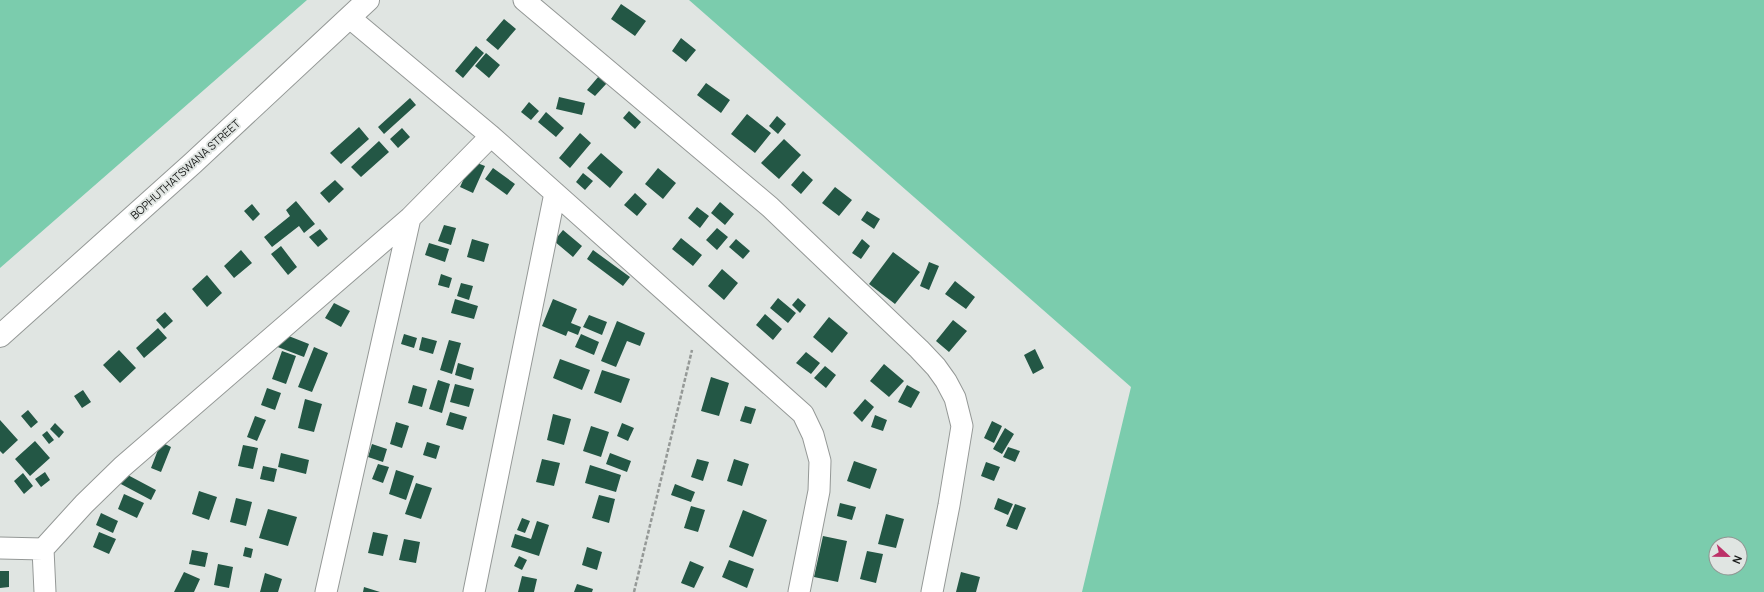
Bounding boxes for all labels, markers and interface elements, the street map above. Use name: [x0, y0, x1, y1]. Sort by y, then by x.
street label: BOPHUTHATSWANA STREET: [127, 115, 243, 222]
north arrow: [1708, 536, 1748, 576]
text: N: [1729, 553, 1746, 566]

